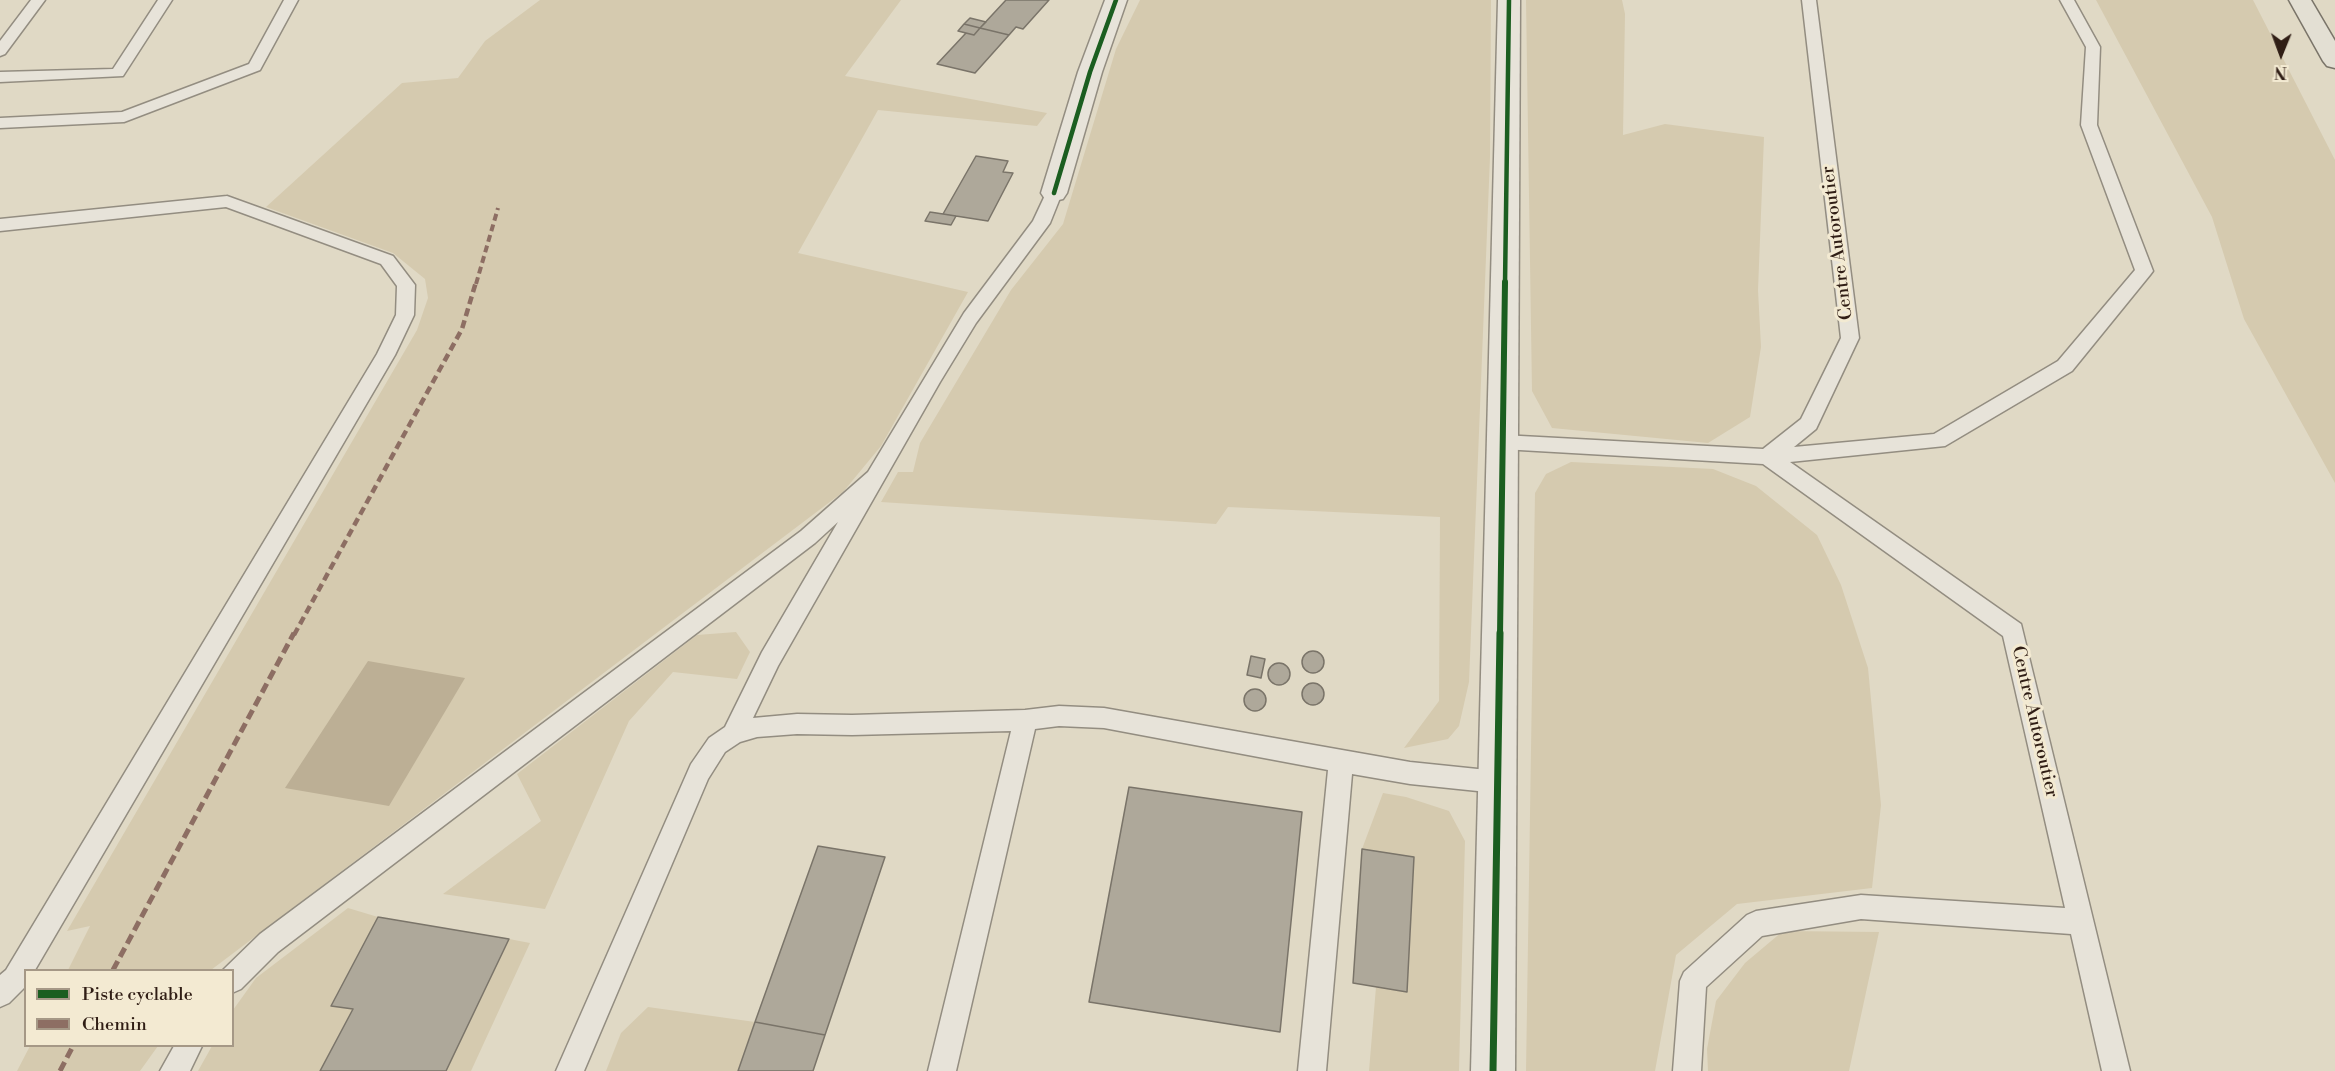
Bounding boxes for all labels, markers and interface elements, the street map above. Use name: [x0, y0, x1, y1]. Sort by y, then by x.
north arrow: [2251, 24, 2311, 84]
text: N: [2274, 62, 2287, 82]
street label: Centre Autoroutier: [1818, 165, 1858, 321]
street label: Centre Autoroutier: [2006, 644, 2062, 800]
legend: [24, 969, 234, 1047]
text: Piste cyclable: [82, 983, 193, 1006]
text: Chemin: [82, 1013, 147, 1036]

